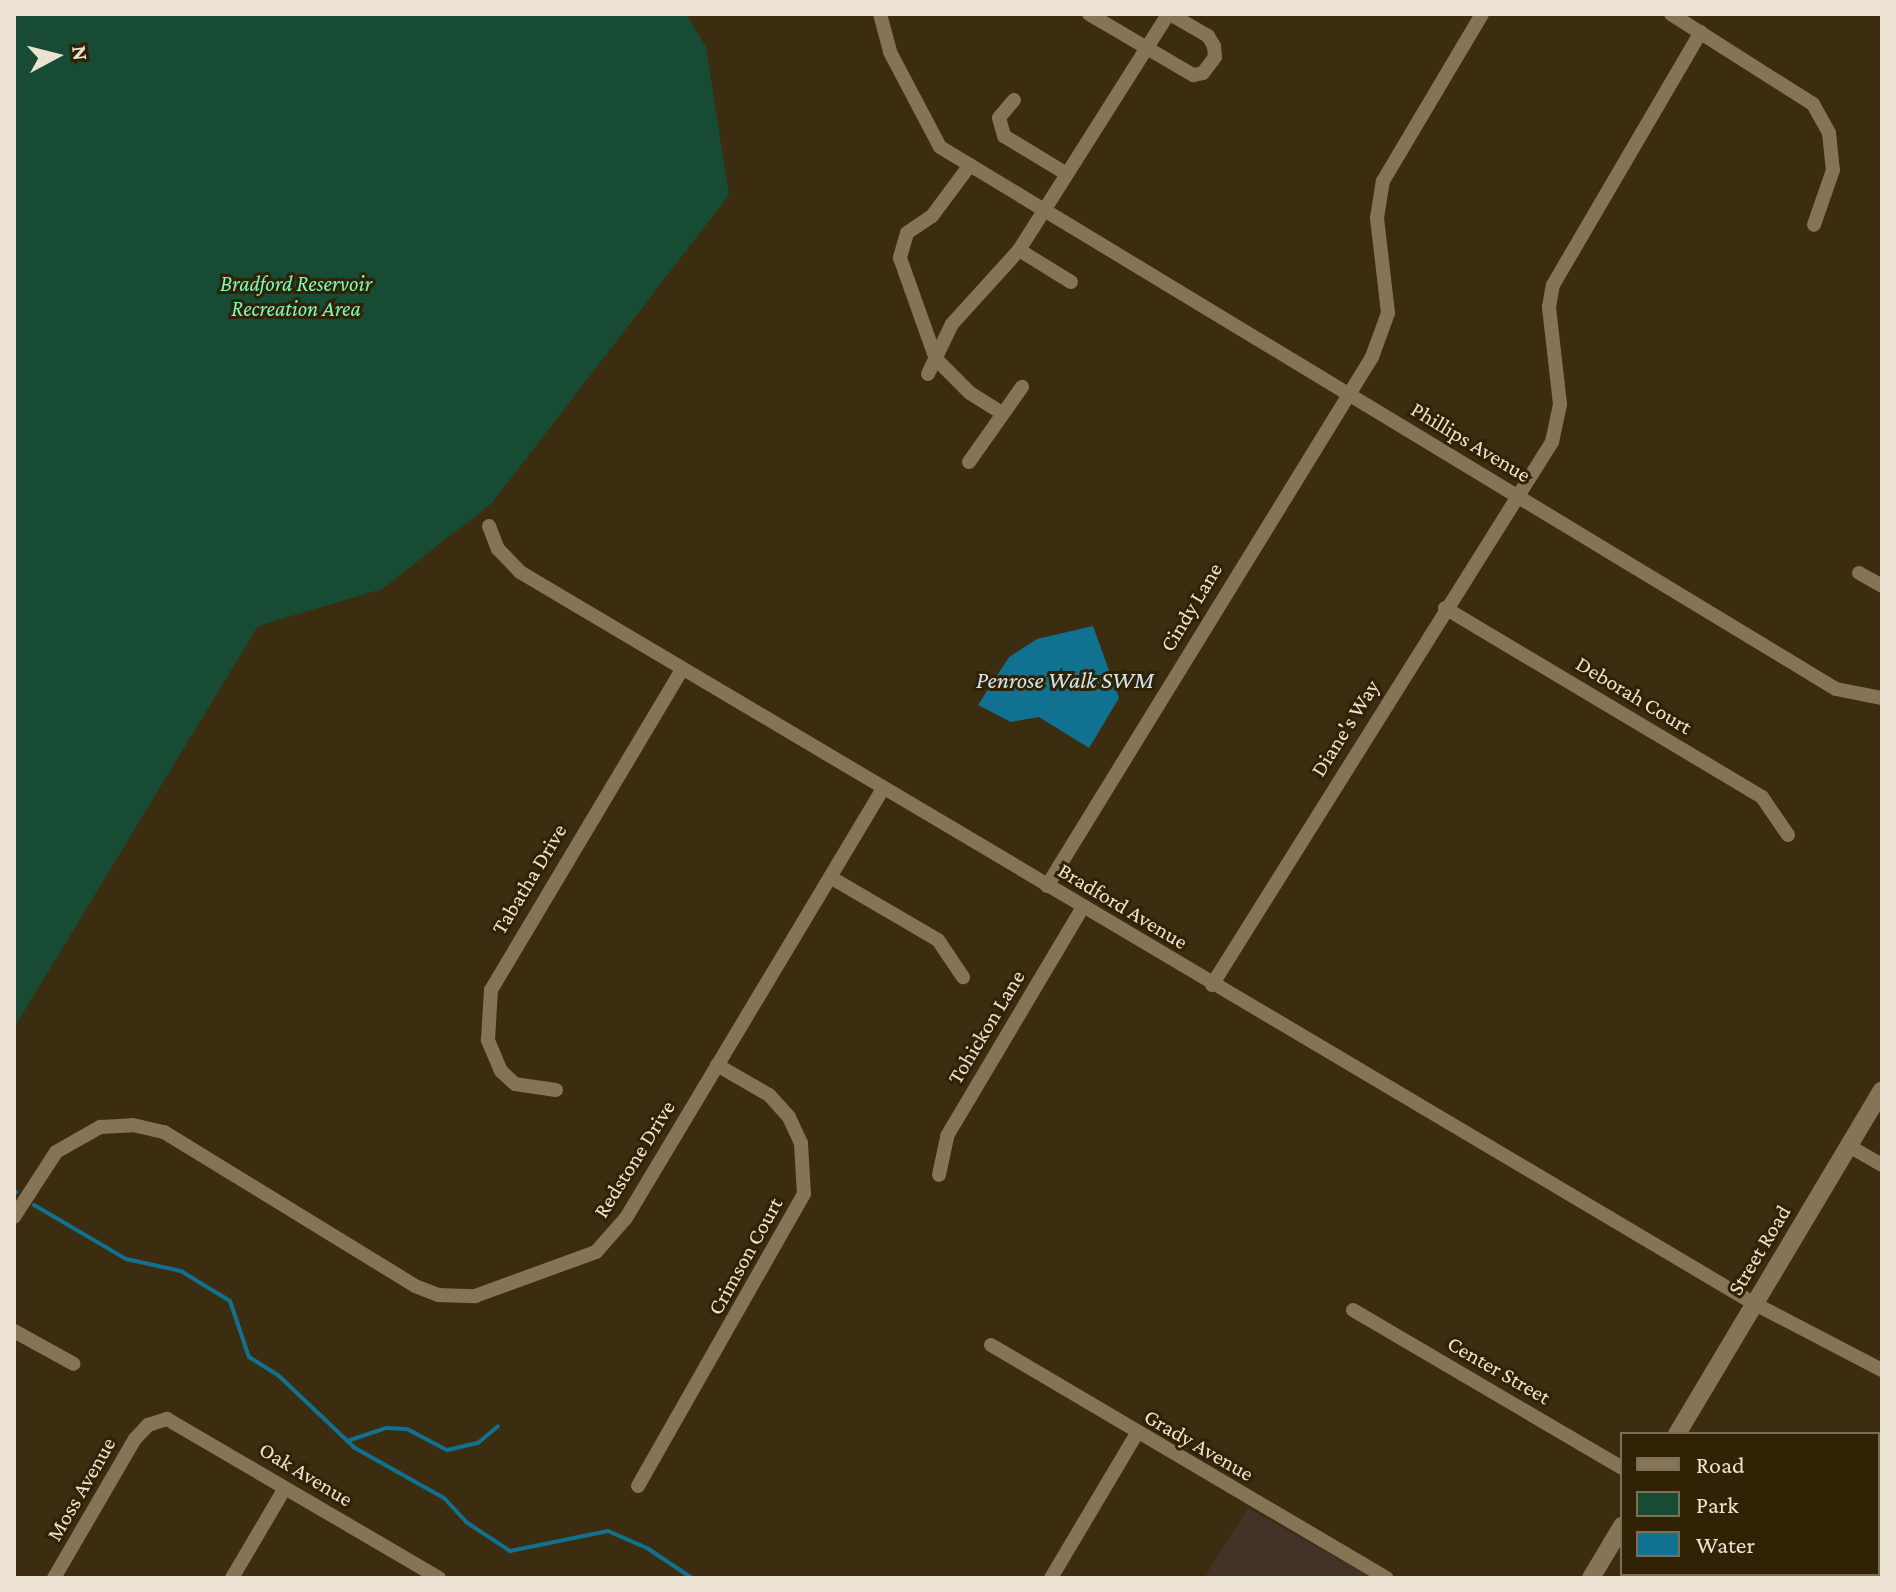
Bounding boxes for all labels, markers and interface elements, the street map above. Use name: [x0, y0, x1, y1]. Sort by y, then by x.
north arrow: [16, 16, 96, 96]
text: N: [67, 44, 94, 62]
park label: Bradford Reservoir Recreation Area: [220, 270, 372, 322]
street label: Phillips Avenue: [1406, 396, 1536, 488]
street label: Cindy Lane: [1154, 558, 1228, 656]
street label: Deborah Court: [1571, 650, 1697, 740]
water label: Penrose Walk SWM: [976, 666, 1154, 694]
street label: Diane's Way: [1305, 675, 1385, 781]
street label: Tabatha Drive: [486, 819, 572, 939]
street label: Bradford Avenue: [1053, 857, 1193, 955]
street label: Tohickon Lane: [942, 965, 1030, 1089]
street label: Redstone Drive: [587, 1095, 681, 1223]
street label: Crimson Court: [702, 1193, 788, 1319]
street label: Street Road: [1722, 1200, 1796, 1300]
street label: Center Street: [1443, 1330, 1555, 1410]
street label: Grady Avenue: [1140, 1403, 1258, 1487]
street label: Moss Avenue: [41, 1432, 121, 1546]
legend: [1620, 1432, 1880, 1576]
street label: Oak Avenue: [254, 1436, 358, 1512]
text: Road: [1696, 1451, 1745, 1478]
text: Park: [1696, 1491, 1739, 1518]
text: Water: [1696, 1531, 1755, 1558]

